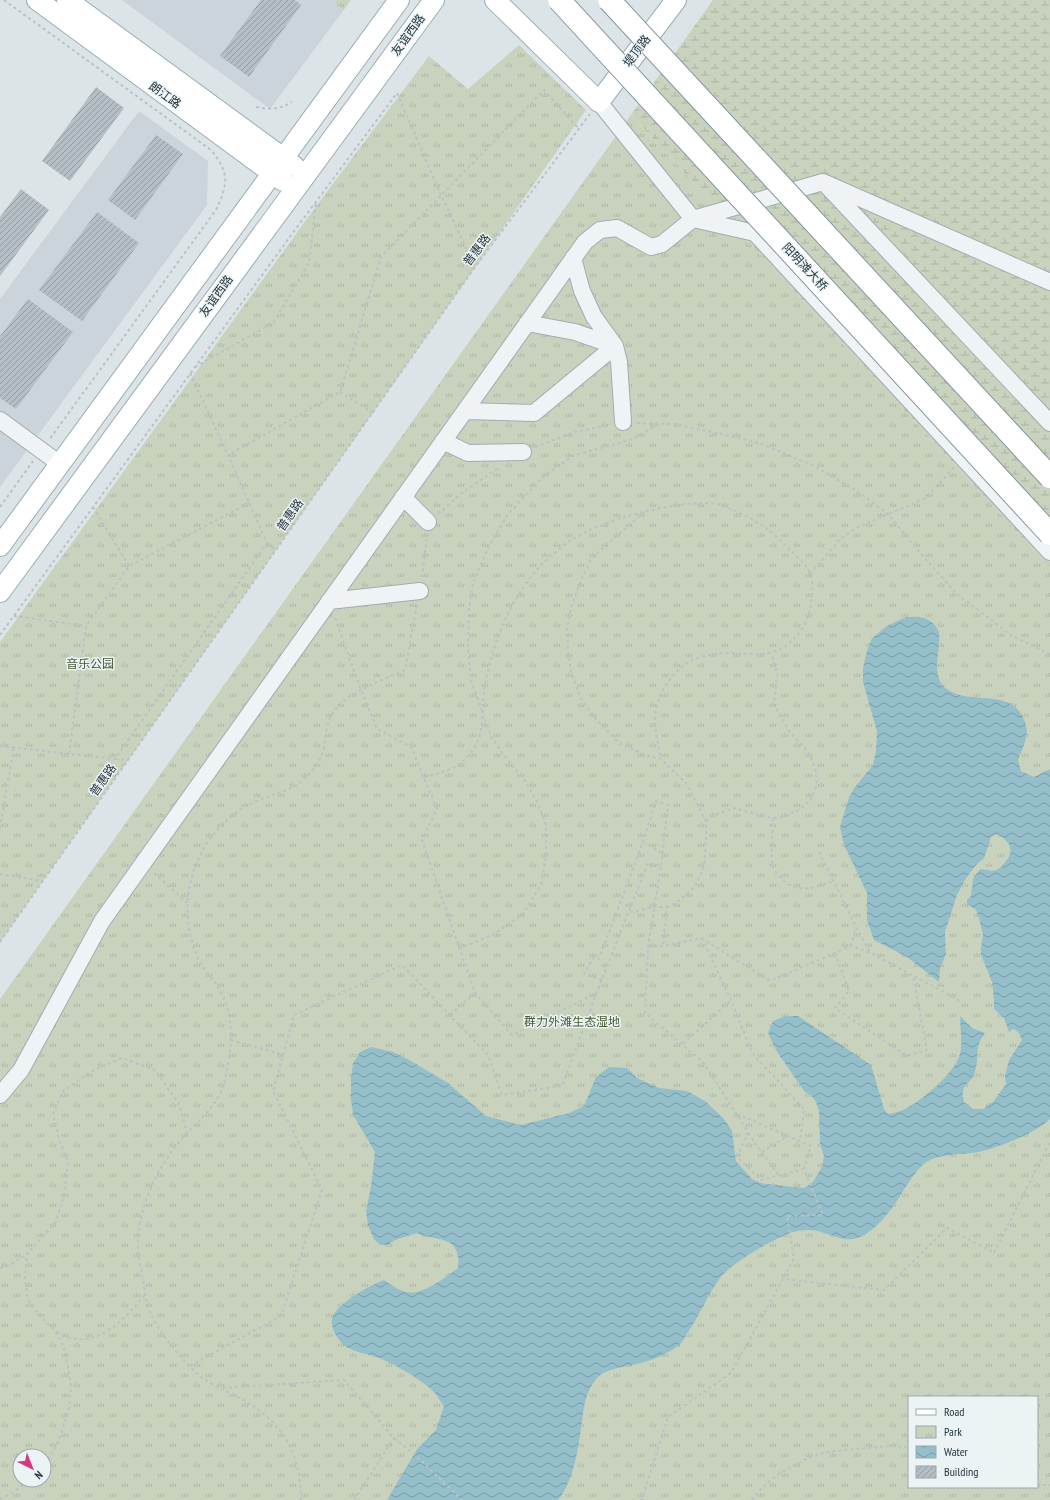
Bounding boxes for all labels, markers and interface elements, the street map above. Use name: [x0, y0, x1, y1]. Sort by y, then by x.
street label: 友谊西路: [387, 11, 428, 59]
street label: 堤顶路: [620, 32, 653, 70]
street label: 朗江路: [146, 78, 184, 111]
street label: 普惠路: [460, 231, 493, 269]
street label: 阳明滩大桥: [779, 240, 831, 294]
street label: 友谊西路: [195, 272, 236, 320]
street label: 普惠路: [273, 496, 306, 534]
park label: 音乐公园: [66, 656, 114, 671]
street label: 普惠路: [86, 761, 119, 799]
park label: 群力外滩生态湿地: [524, 1014, 620, 1029]
legend: [908, 1396, 1038, 1488]
text: Road: [944, 1404, 964, 1419]
text: Park: [944, 1424, 962, 1439]
text: Water: [944, 1444, 969, 1459]
north arrow: [12, 1448, 52, 1488]
text: Building: [944, 1464, 979, 1479]
text: N: [32, 1468, 46, 1482]

